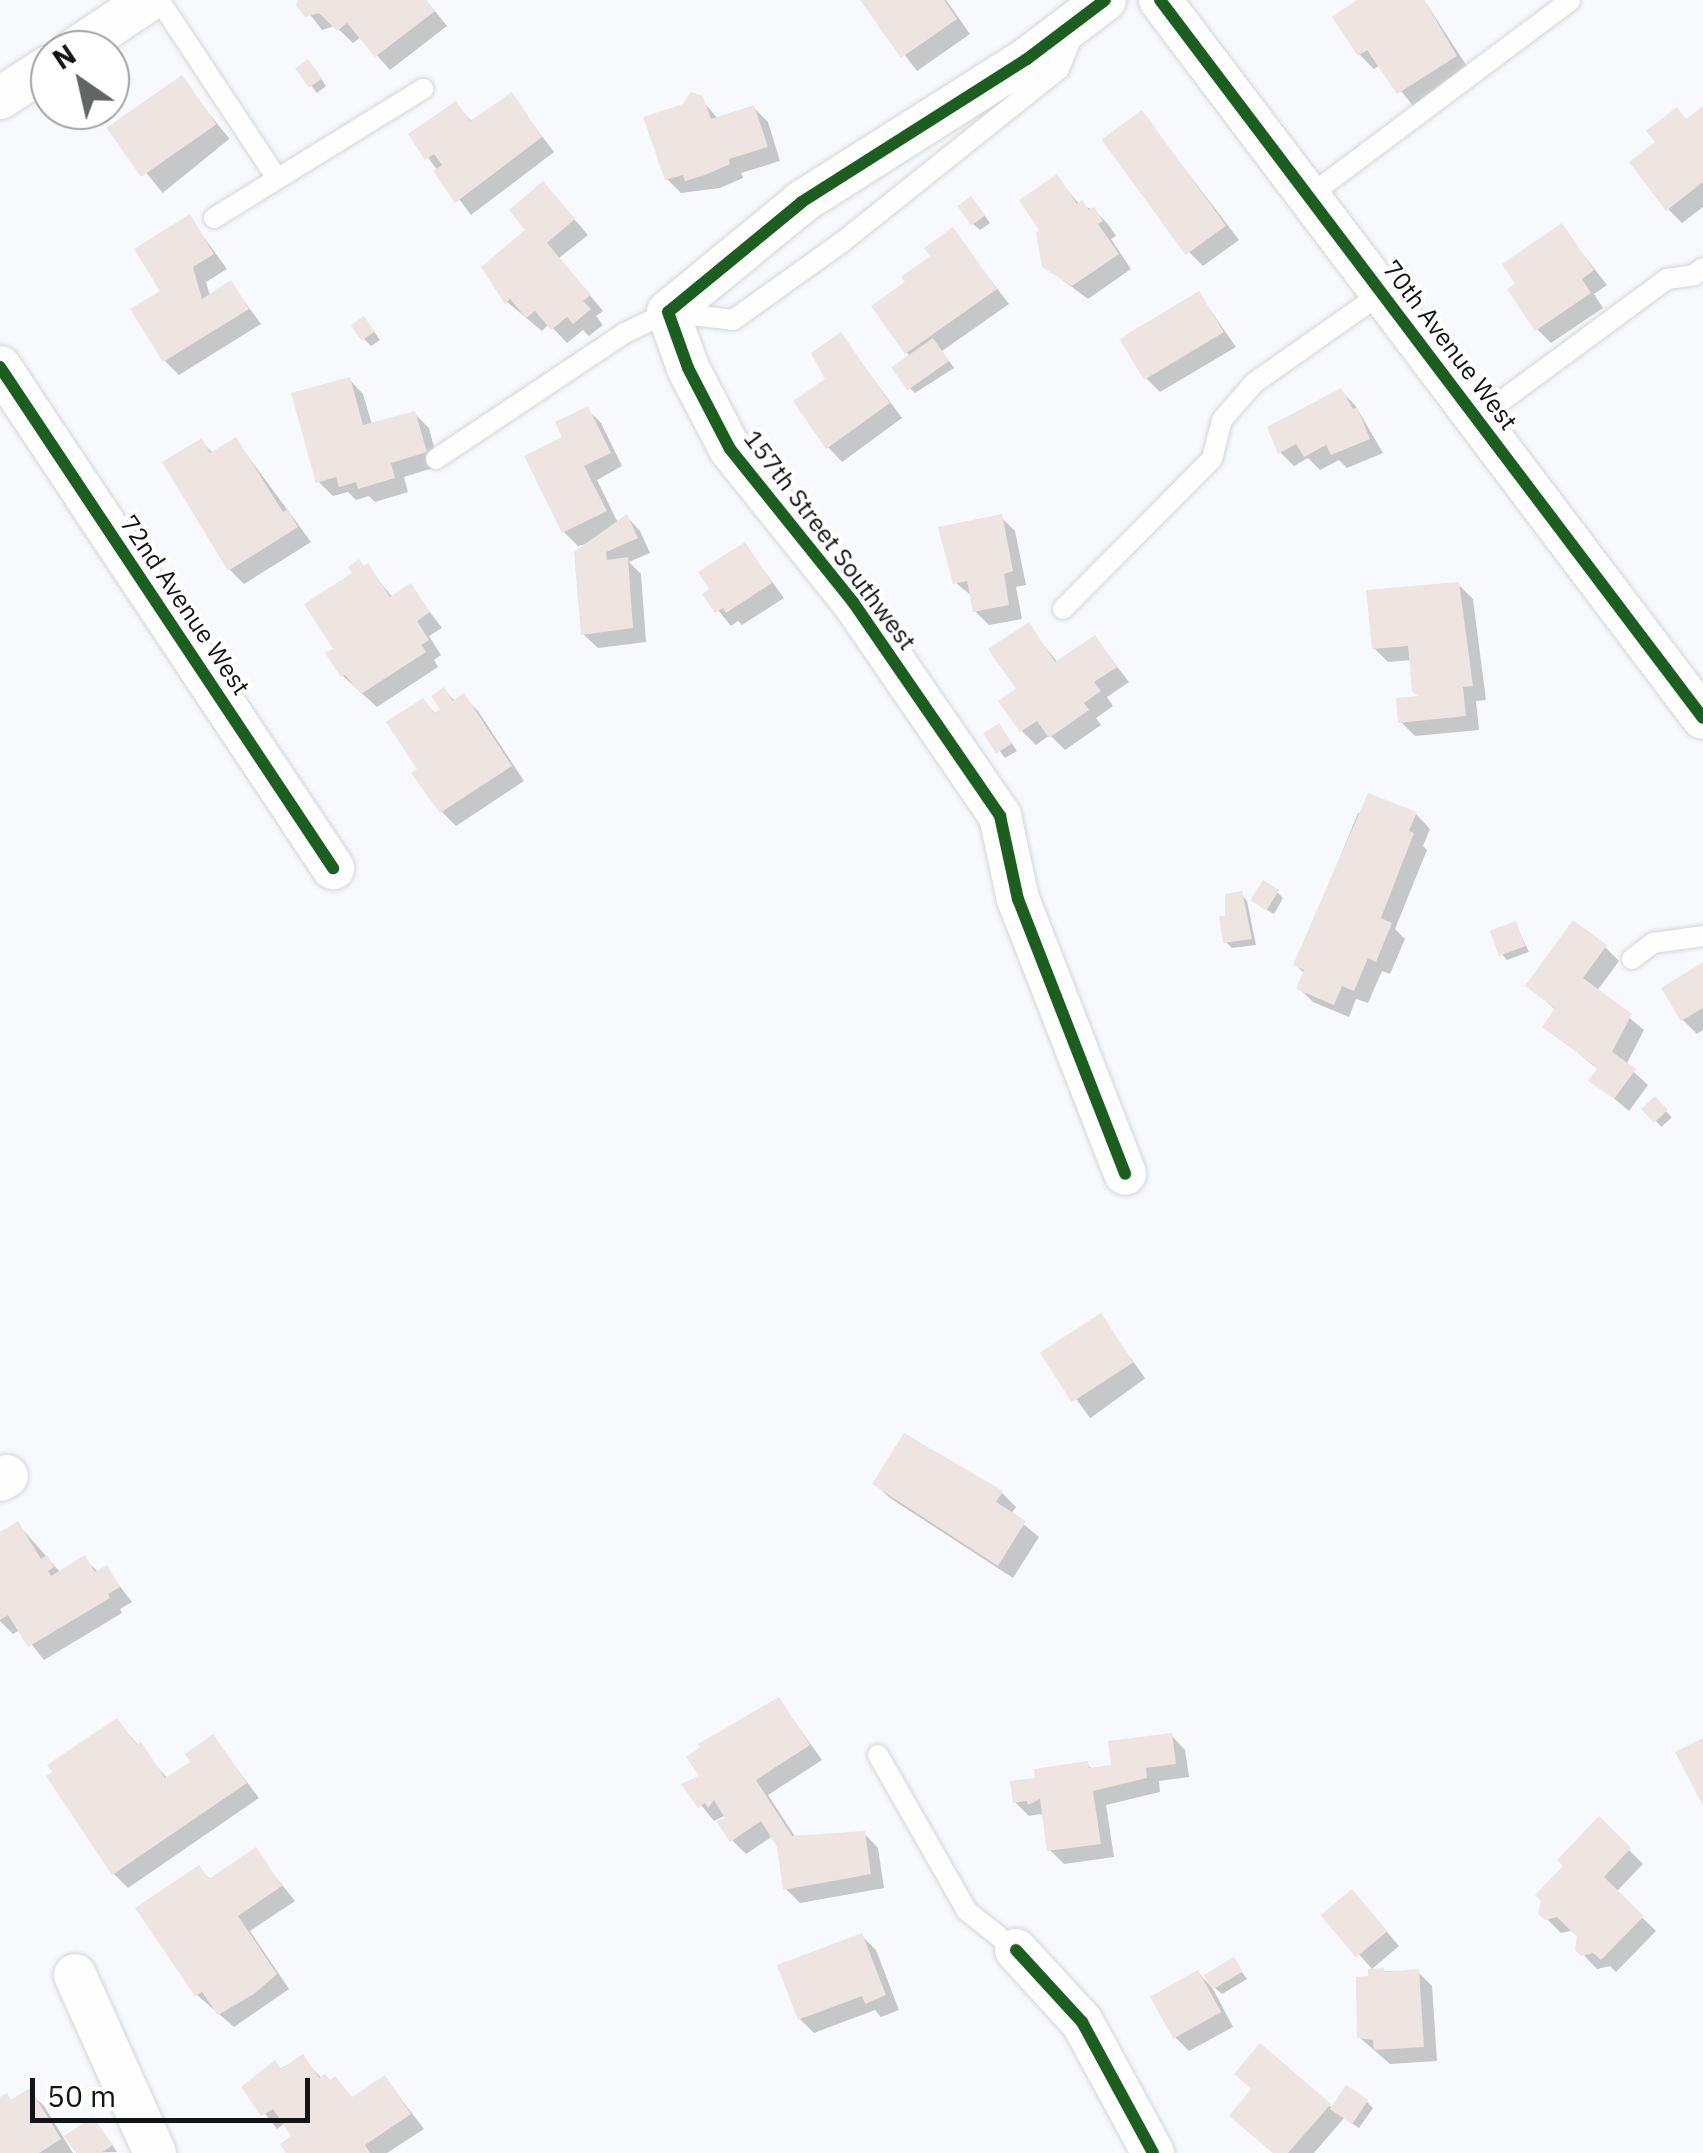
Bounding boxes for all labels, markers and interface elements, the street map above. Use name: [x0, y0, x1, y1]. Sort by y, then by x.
north arrow: [30, 30, 130, 130]
text: N: [45, 35, 83, 77]
street label: 70th Avenue West: [1376, 254, 1524, 436]
street label: 157th Street Southwest: [738, 424, 922, 656]
street label: 72nd Avenue West: [114, 509, 256, 701]
scale bar: [35, 2058, 315, 2120]
text: 50 m: [47, 2076, 116, 2115]

